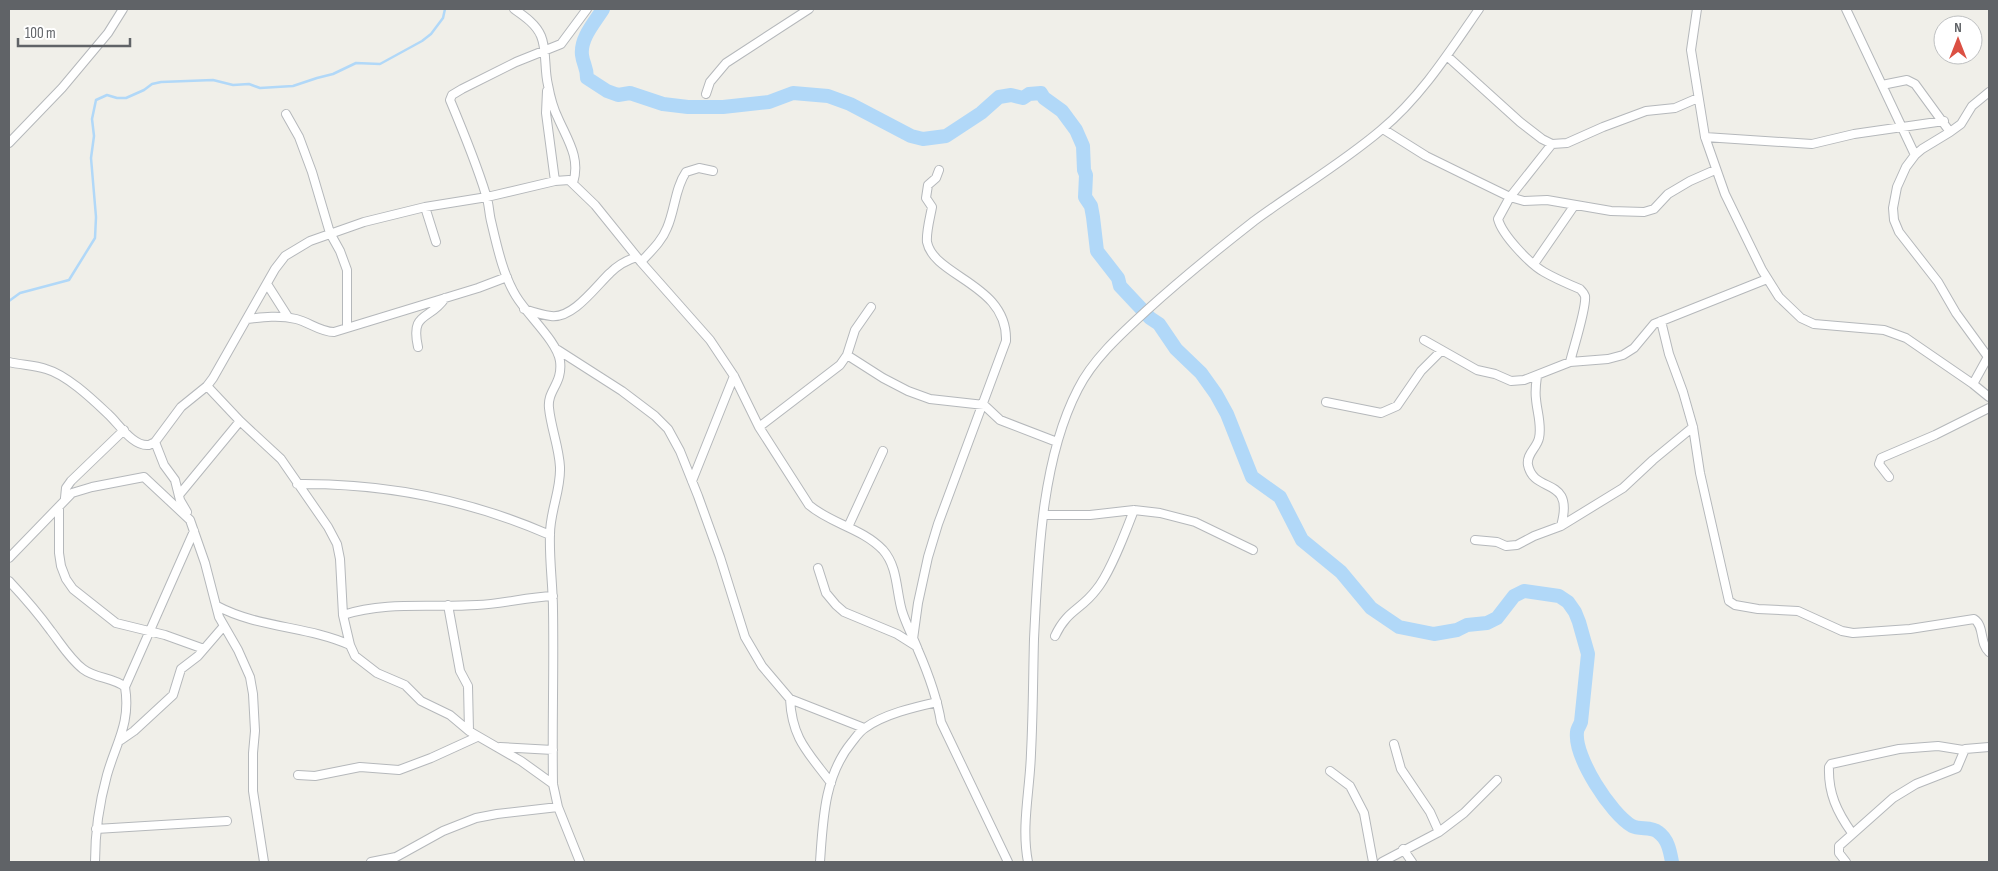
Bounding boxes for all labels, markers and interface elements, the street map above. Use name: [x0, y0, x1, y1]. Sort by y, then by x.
scale bar: [18, 15, 130, 47]
north arrow: [1933, 15, 1983, 65]
text: N: [1954, 19, 1962, 36]
text: 100 m: [25, 24, 56, 43]

